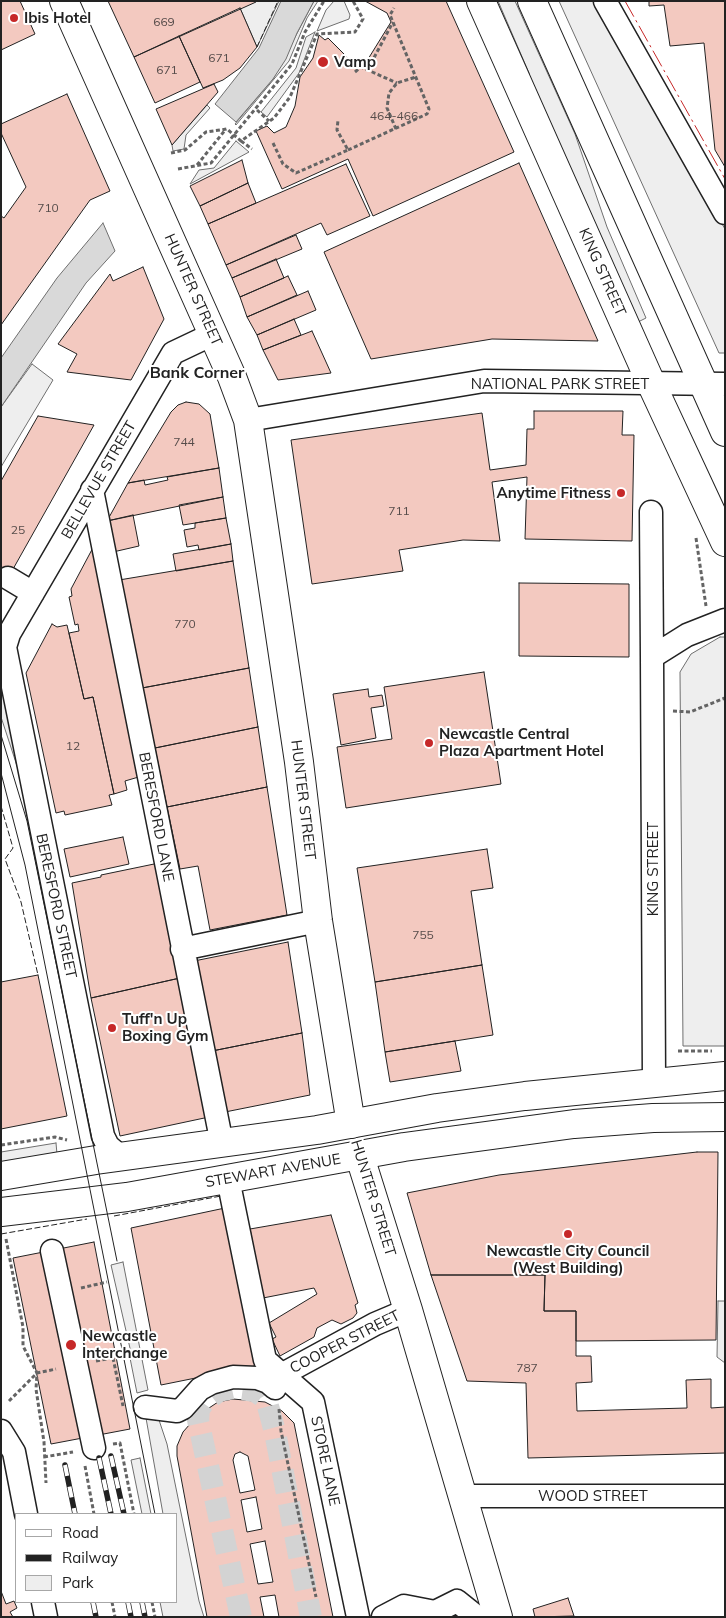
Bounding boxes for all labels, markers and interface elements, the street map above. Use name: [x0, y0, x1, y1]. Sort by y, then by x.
place label: Ibis Hotel: [24, 9, 91, 27]
marker: Ibis Hotel: [8, 12, 20, 24]
house number: 669: [153, 15, 175, 29]
house number: 671: [208, 51, 230, 65]
place label: Vamp: [334, 53, 376, 71]
marker: Vamp: [316, 55, 330, 69]
house number: 671: [156, 63, 178, 77]
house number: 464-466: [370, 109, 418, 123]
house number: 710: [37, 201, 59, 215]
street label: KING STREET: [575, 225, 629, 319]
street label: HUNTER STREET: [160, 231, 226, 349]
district label: Bank Corner: [150, 363, 244, 383]
street label: NATIONAL PARK STREET: [471, 375, 649, 393]
street label: BELLEVUE STREET: [58, 418, 140, 542]
house number: 744: [173, 435, 195, 449]
place label: Anytime Fitness: [497, 484, 611, 502]
marker: Anytime Fitness: [615, 487, 627, 499]
house number: 711: [388, 504, 410, 518]
house number: 25: [11, 523, 25, 537]
house number: 770: [174, 617, 196, 631]
place label: Newcastle Central Plaza Apartment Hotel: [439, 725, 604, 760]
marker: Newcastle Central Plaza Apartment Hotel: [423, 737, 435, 749]
house number: 12: [66, 739, 80, 753]
street label: HUNTER STREET: [287, 739, 319, 861]
street label: BERESFORD LANE: [135, 751, 177, 883]
street label: KING STREET: [644, 822, 662, 916]
street label: BERESFORD STREET: [32, 832, 80, 980]
house number: 755: [412, 928, 434, 942]
place label: Tuff'n Up Boxing Gym: [122, 1010, 208, 1045]
marker: Tuff'n Up Boxing Gym: [106, 1022, 118, 1034]
street label: HUNTER STREET: [347, 1138, 399, 1258]
street label: STEWART AVENUE: [204, 1150, 342, 1192]
marker: Newcastle City Council (West Building): [562, 1228, 574, 1240]
place label: Newcastle City Council (West Building): [487, 1242, 649, 1277]
street label: COOPER STREET: [287, 1307, 403, 1377]
place label: Newcastle Interchange: [82, 1327, 167, 1362]
marker: Newcastle Interchange: [64, 1338, 78, 1352]
house number: 787: [516, 1361, 538, 1375]
street label: STORE LANE: [307, 1415, 343, 1507]
street label: WOOD STREET: [538, 1487, 648, 1505]
legend: [15, 1513, 178, 1603]
text: Road: [62, 1523, 99, 1542]
text: Railway: [62, 1548, 118, 1567]
text: Park: [62, 1573, 94, 1592]

